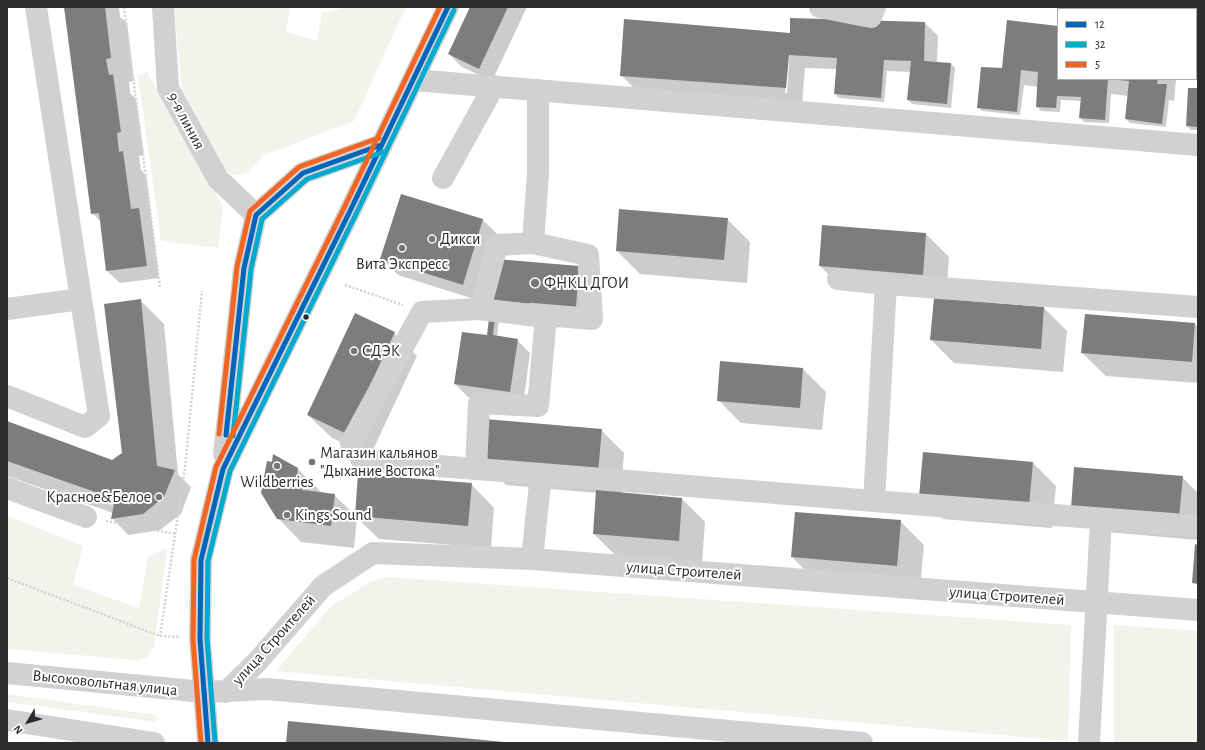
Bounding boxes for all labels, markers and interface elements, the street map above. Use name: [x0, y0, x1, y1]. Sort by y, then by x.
legend: [1057, 8, 1197, 80]
text: 12: [1095, 18, 1105, 30]
text: 32: [1095, 38, 1105, 50]
text: 5: [1095, 58, 1100, 70]
street label: 9-я линия: [163, 89, 209, 153]
place label: Дикси: [440, 229, 480, 249]
marker: Дикси: [427, 234, 437, 244]
marker: Вита Экспресс: [397, 243, 407, 253]
place label: Вита Экспресс: [356, 254, 448, 274]
place label: ФНКЦ ДГОИ: [544, 273, 629, 293]
marker: ФНКЦ ДГОИ: [529, 277, 541, 289]
unlabelled marker: [301, 312, 311, 322]
place label: СДЭК: [362, 341, 400, 361]
marker: СДЭК: [349, 346, 359, 356]
place label: Магазин кальянов "Дыхание Востока": [320, 443, 439, 481]
marker: Магазин кальянов "Дыхание Востока": [307, 457, 317, 467]
marker: Wildberries: [272, 461, 282, 471]
place label: Wildberries: [240, 472, 314, 492]
place label: Красное&Белое: [46, 487, 151, 507]
marker: Красное&Белое: [154, 492, 164, 502]
place label: Kings Sound: [295, 505, 372, 525]
marker: Kings Sound: [282, 510, 292, 520]
street label: улица Строителей: [626, 557, 742, 585]
street label: улица Строителей: [949, 582, 1065, 610]
street label: улица Строителей: [228, 591, 320, 689]
street label: Высоковольтная улица: [32, 666, 178, 700]
north arrow: [8, 702, 48, 742]
text: N: [11, 723, 25, 736]

